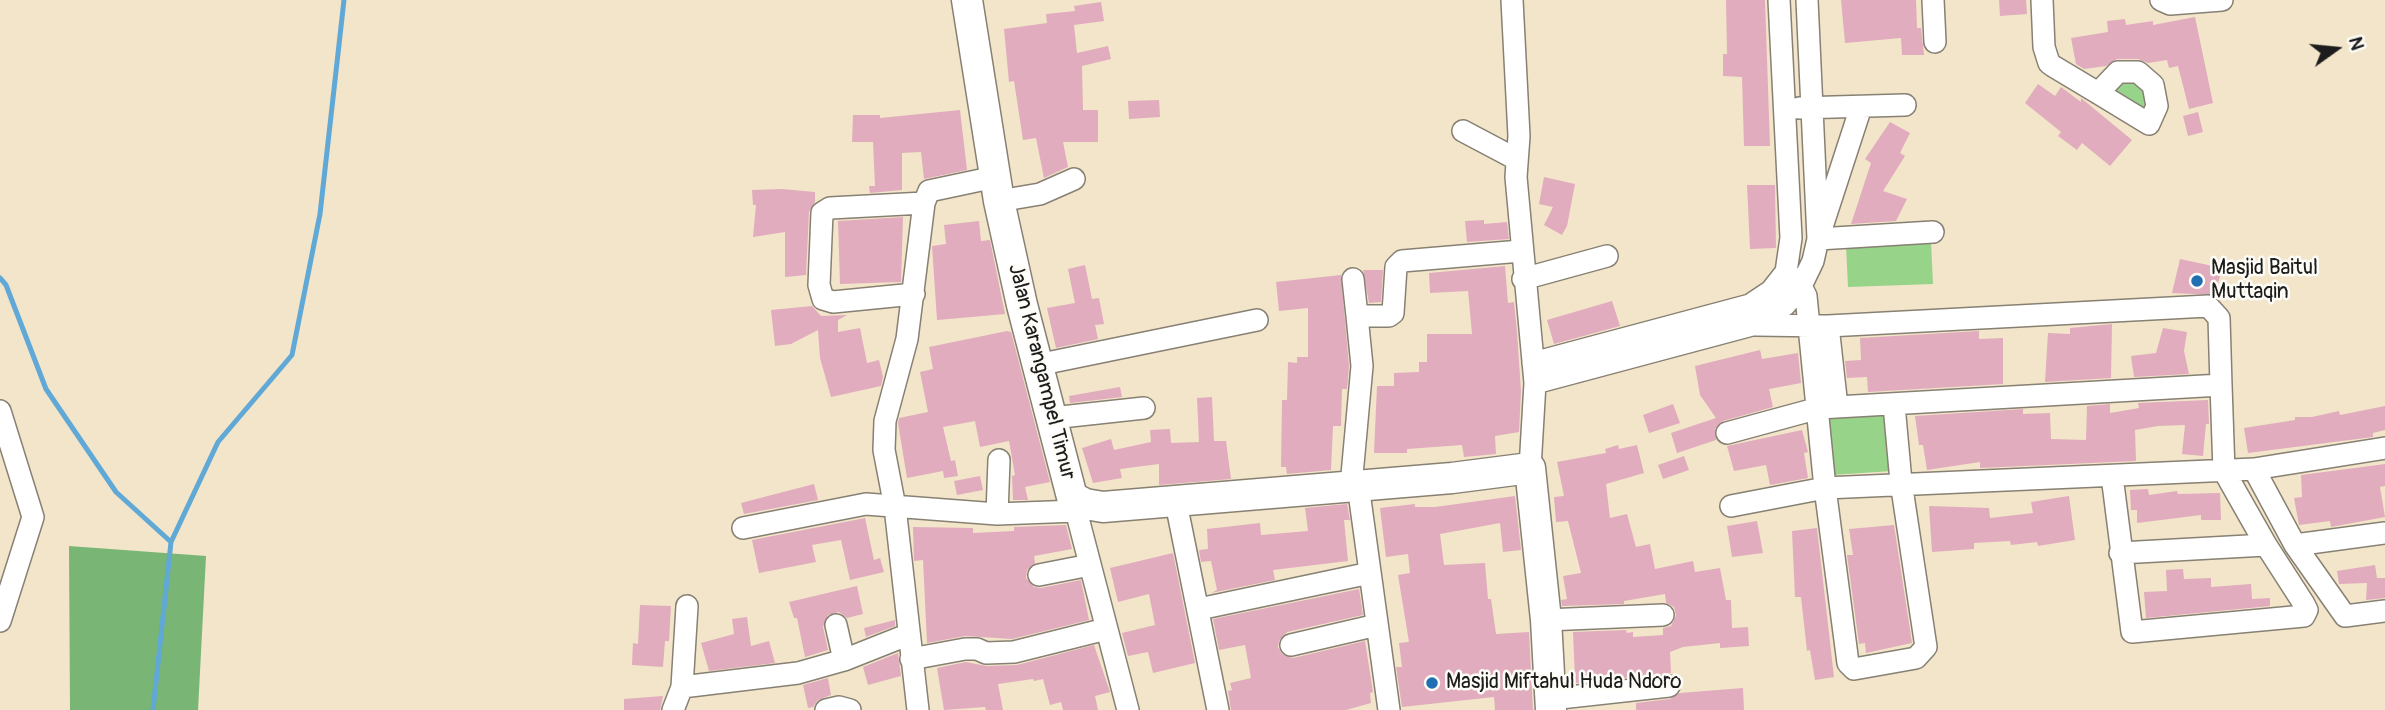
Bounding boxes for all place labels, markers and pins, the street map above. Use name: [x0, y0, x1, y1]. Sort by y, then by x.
place label: Masjid Baitul Muttaqin: [2211, 256, 2318, 306]
marker: Masjid Baitul Muttaqin: [2189, 273, 2205, 289]
place label: Masjid Miftahul Huda Ndoro: [1446, 670, 1681, 696]
marker: Masjid Miftahul Huda Ndoro: [1424, 675, 1440, 691]

